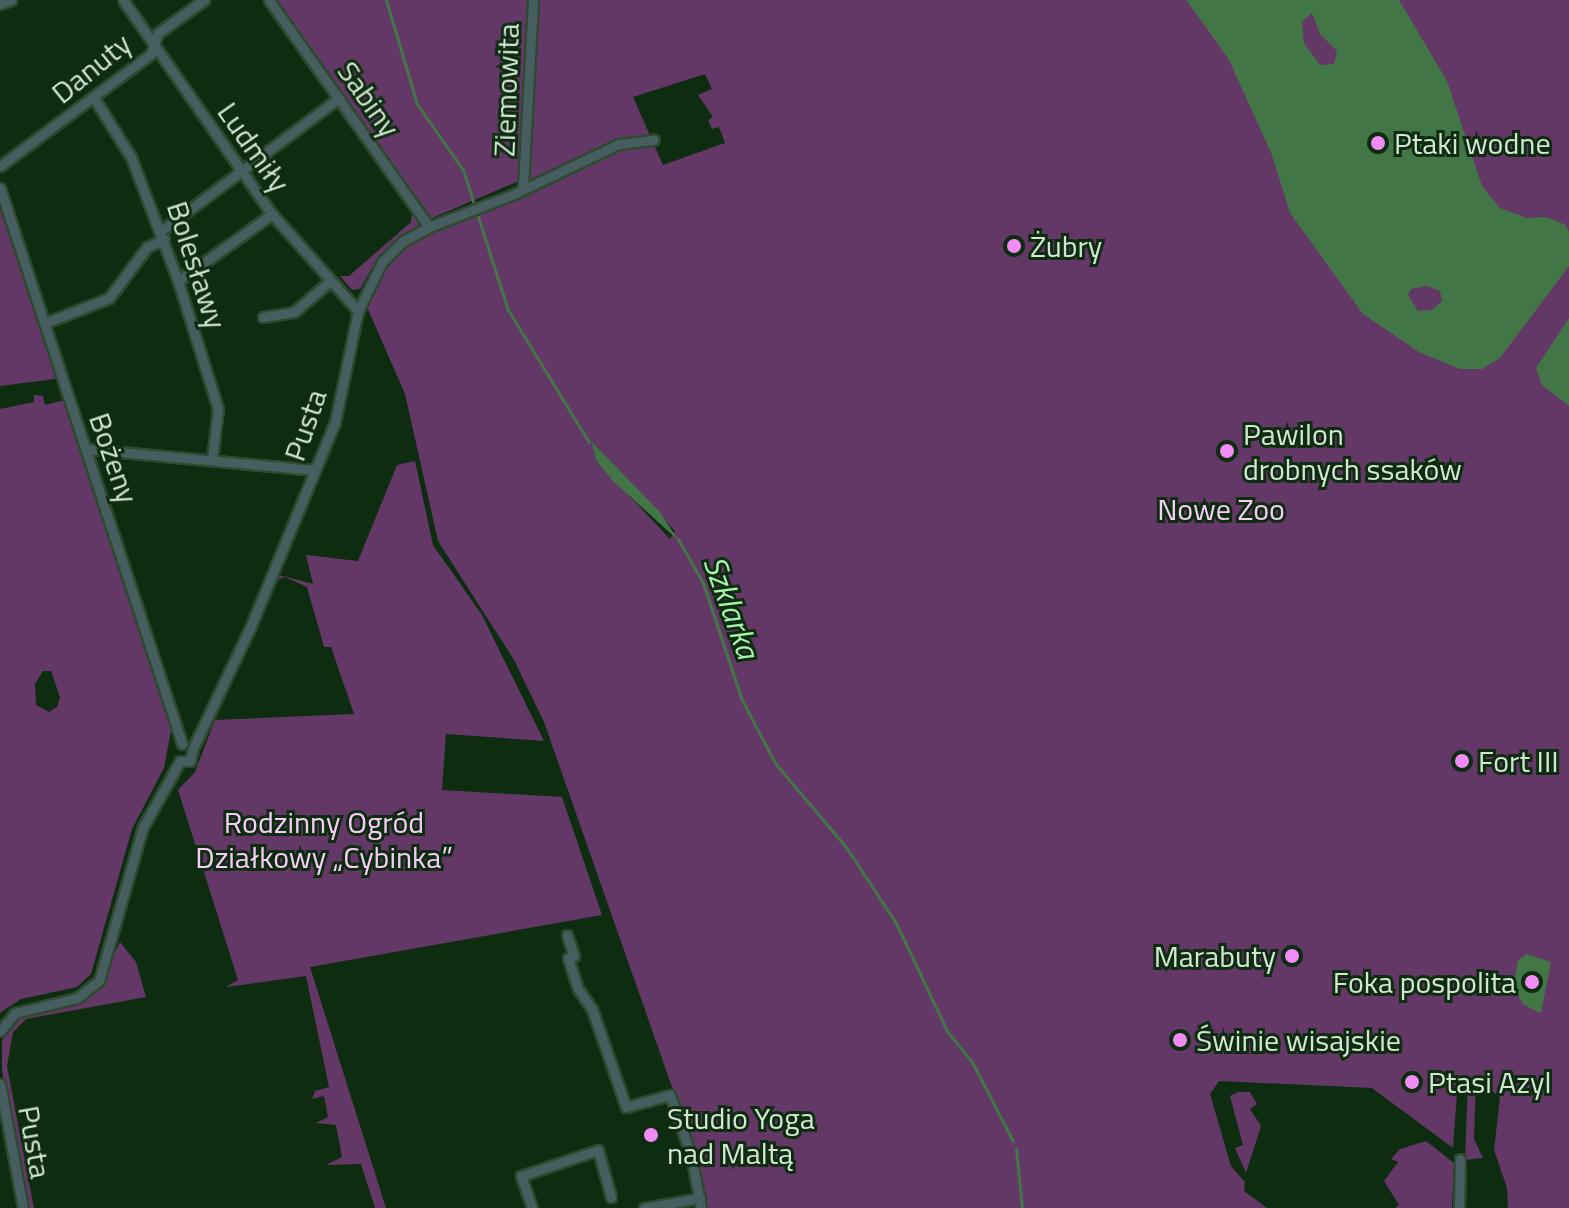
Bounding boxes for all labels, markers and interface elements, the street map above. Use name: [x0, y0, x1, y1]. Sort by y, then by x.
street label: Ziemowita: [486, 23, 526, 157]
street label: Danuty: [44, 25, 138, 111]
street label: Sabiny: [330, 54, 408, 144]
street label: Ludmiły: [210, 95, 298, 199]
place label: Ptaki wodne: [1394, 125, 1551, 161]
marker: Ptaki wodne: [1369, 134, 1387, 152]
street label: Bolesławy: [159, 197, 235, 333]
place label: Żubry: [1030, 228, 1102, 264]
marker: Żubry: [1005, 237, 1023, 255]
street label: Pusta: [276, 385, 334, 465]
street label: Bożeny: [82, 408, 146, 508]
place label: Pawilon drobnych ssaków: [1243, 416, 1462, 486]
marker: Pawilon drobnych ssaków: [1218, 442, 1236, 460]
park label: Nowe Zoo: [1157, 491, 1285, 527]
water label: Szklarka: [696, 550, 768, 664]
place label: Fort III: [1478, 743, 1559, 779]
marker: Fort III: [1453, 752, 1471, 770]
park label: Rodzinny Ogród Działkowy „Cybinka”: [195, 804, 453, 874]
place label: Marabuty: [1154, 938, 1276, 974]
marker: Marabuty: [1283, 947, 1301, 965]
place label: Foka pospolita: [1333, 964, 1516, 1000]
marker: Foka pospolita: [1523, 973, 1541, 991]
place label: Świnie wisajskie: [1196, 1022, 1401, 1058]
marker: Świnie wisajskie: [1171, 1031, 1189, 1049]
place label: Ptasi Azyl: [1428, 1064, 1551, 1100]
marker: Ptasi Azyl: [1403, 1073, 1421, 1091]
place label: Studio Yoga nad Maltą: [667, 1100, 815, 1170]
street label: Pusta: [11, 1103, 59, 1181]
marker: Studio Yoga nad Maltą: [642, 1126, 660, 1144]

